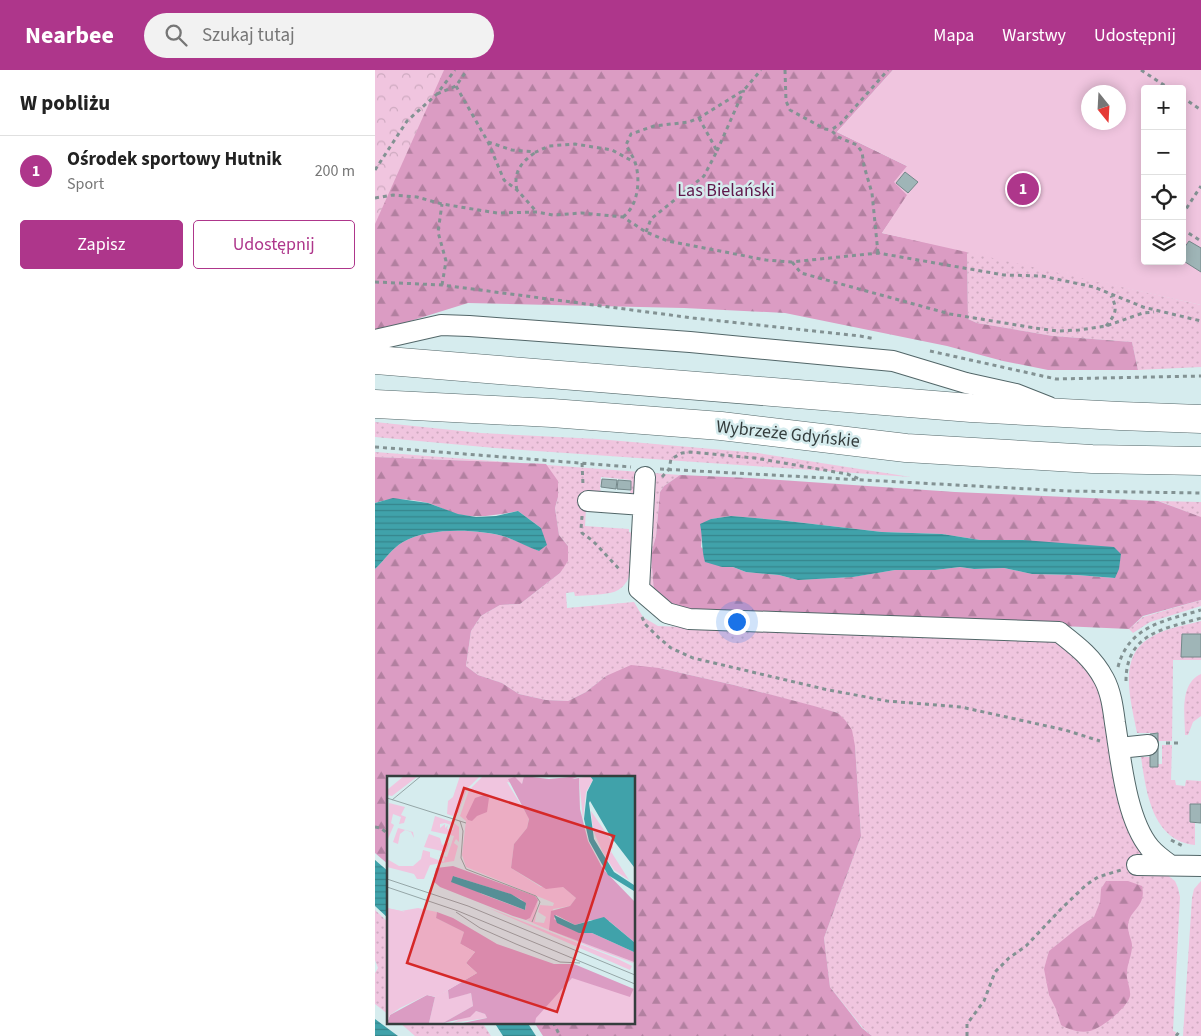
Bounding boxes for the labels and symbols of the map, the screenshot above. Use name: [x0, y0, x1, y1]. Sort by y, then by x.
north arrow: [1081, 85, 1126, 130]
pin: 1: [1007, 170, 1039, 208]
park label: Las Bielański: [677, 178, 775, 203]
street label: Wybrzeże Gdyńskie: [715, 414, 861, 454]
your location: [724, 609, 750, 635]
inset map: [387, 776, 635, 1024]

